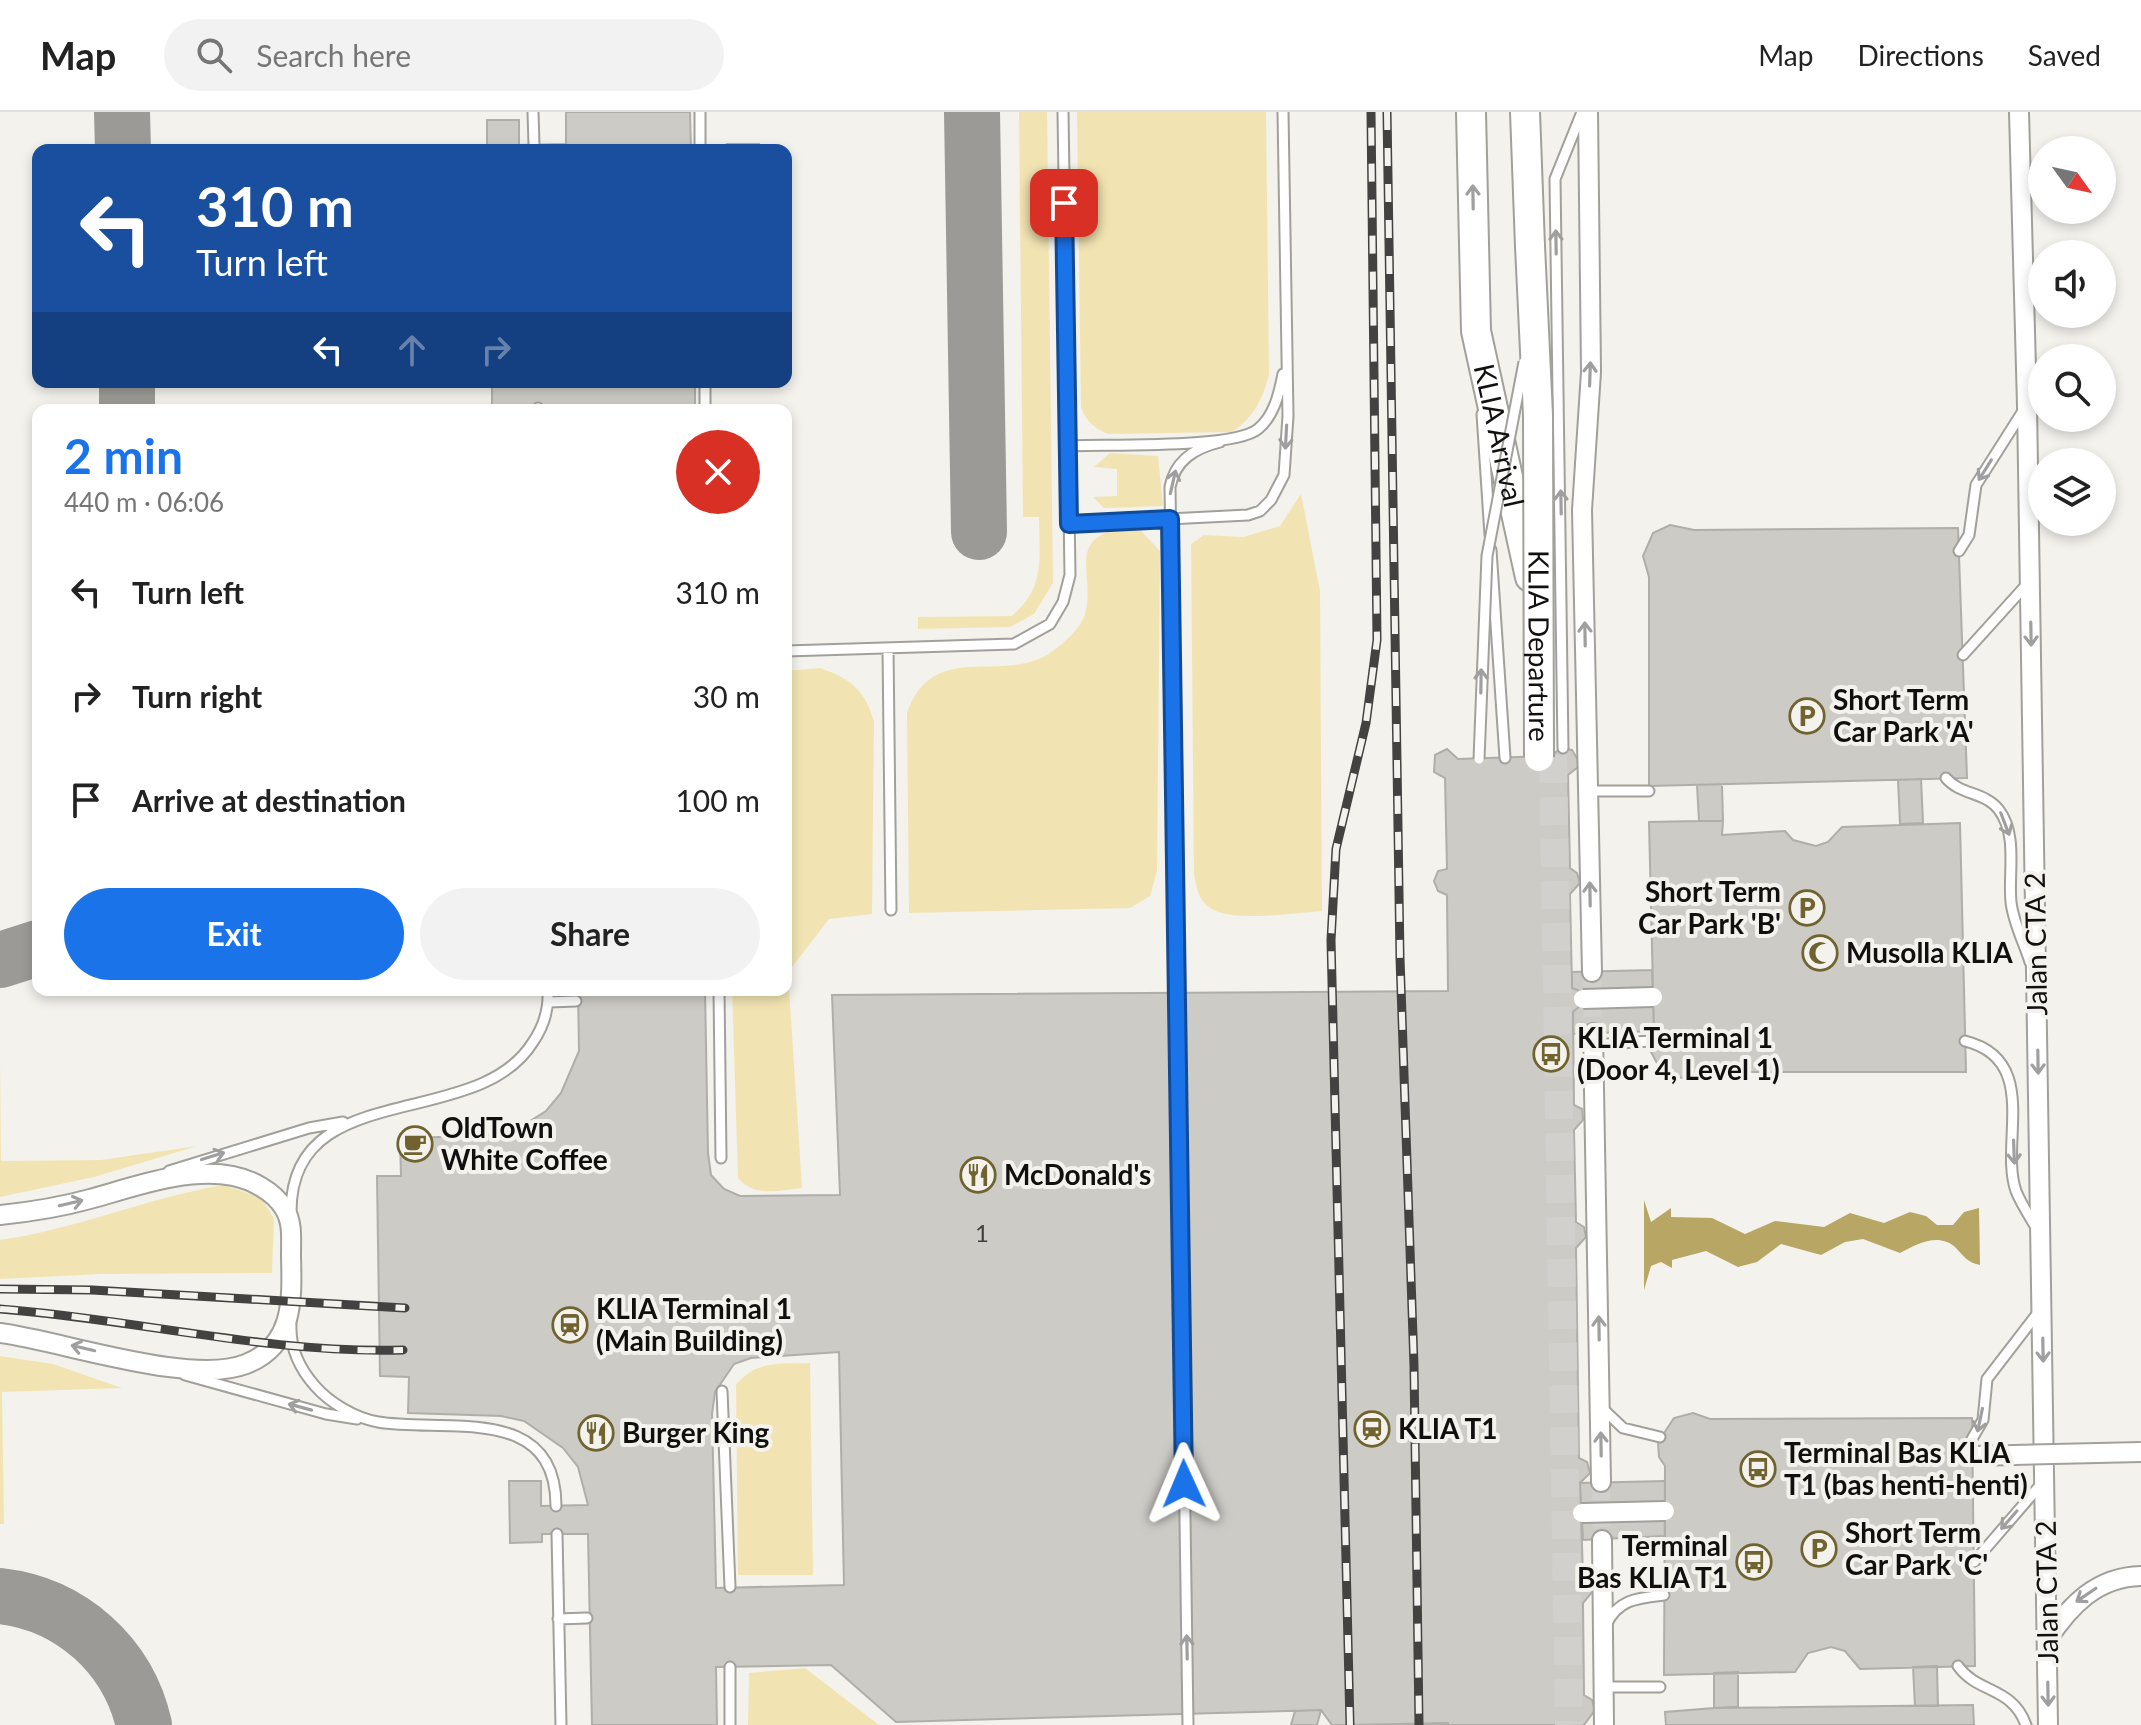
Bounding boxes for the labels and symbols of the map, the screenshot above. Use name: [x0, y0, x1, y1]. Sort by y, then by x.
north arrow: [2028, 136, 2116, 224]
pin: [1030, 169, 1098, 237]
one-way arrow: [1465, 184, 1481, 211]
one-way arrow: [1549, 229, 1564, 256]
street label: KLIA Arrival: [1468, 360, 1532, 510]
one-way arrow: [1583, 361, 1598, 388]
one-way arrow: [1279, 423, 1294, 450]
one-way arrow: [1976, 458, 1992, 481]
one-way arrow: [1166, 470, 1181, 496]
one-way arrow: [1553, 489, 1569, 516]
street label: KLIA Departure: [1522, 550, 1557, 742]
one-way arrow: [2023, 620, 2039, 647]
one-way arrow: [1577, 621, 1592, 648]
one-way arrow: [1473, 668, 1488, 695]
place label: Short Term Car Park 'A': [1833, 682, 1974, 748]
parking icon: Short Term Car Park 'A': [1788, 697, 1826, 735]
one-way arrow: [1998, 811, 2013, 836]
street label: Jalan CTA 2: [2017, 872, 2053, 1016]
place label: Short Term Car Park 'B': [1638, 874, 1781, 940]
one-way arrow: [1582, 881, 1598, 908]
parking icon: Short Term Car Park 'B': [1788, 889, 1826, 927]
mosque icon: Musolla KLIA: [1801, 934, 1839, 972]
place label: Musolla KLIA: [1846, 935, 2013, 969]
place label: KLIA Terminal 1 (Door 4, Level 1): [1577, 1020, 1780, 1086]
bus stop icon: KLIA Terminal 1 (Door 4, Level 1): [1532, 1035, 1570, 1073]
one-way arrow: [2030, 1048, 2045, 1075]
place label: OldTown White Coffee: [441, 1110, 608, 1176]
cafe icon: OldTown White Coffee: [396, 1125, 434, 1163]
one-way arrow: [2007, 1138, 2022, 1165]
one-way arrow: [200, 1148, 225, 1162]
restaurant icon: McDonald's: [959, 1156, 997, 1194]
place label: McDonald's: [1004, 1157, 1151, 1191]
one-way arrow: [58, 1195, 83, 1210]
house number: 1: [975, 1218, 989, 1247]
place label: KLIA Terminal 1 (Main Building): [596, 1291, 792, 1357]
station icon: KLIA Terminal 1 (Main Building): [551, 1306, 589, 1344]
one-way arrow: [1591, 1315, 1606, 1342]
one-way arrow: [2035, 1336, 2050, 1363]
one-way arrow: [71, 1340, 97, 1355]
one-way arrow: [287, 1399, 313, 1414]
one-way arrow: [1972, 1407, 1987, 1433]
station icon: KLIA T1: [1353, 1410, 1391, 1448]
place label: KLIA T1: [1398, 1411, 1498, 1445]
restaurant icon: Burger King: [577, 1414, 615, 1452]
place label: Burger King: [622, 1415, 770, 1449]
one-way arrow: [1593, 1431, 1608, 1458]
place label: Terminal Bas KLIA T1 (bas henti-henti): [1784, 1435, 2028, 1501]
position arrow: [1142, 1442, 1226, 1526]
bus stop icon: Terminal Bas KLIA T1 (bas henti-henti): [1739, 1450, 1777, 1488]
one-way arrow: [2001, 1510, 2019, 1530]
place label: Short Term Car Park 'C': [1845, 1515, 1988, 1581]
street label: Jalan CTA 2: [2028, 1520, 2064, 1664]
place label: Terminal Bas KLIA T1: [1577, 1528, 1728, 1594]
parking icon: Short Term Car Park 'C': [1800, 1530, 1838, 1568]
bus stop icon: Terminal Bas KLIA T1: [1735, 1543, 1773, 1581]
one-way arrow: [2075, 1587, 2097, 1604]
one-way arrow: [1179, 1634, 1195, 1661]
one-way arrow: [2040, 1680, 2056, 1707]

